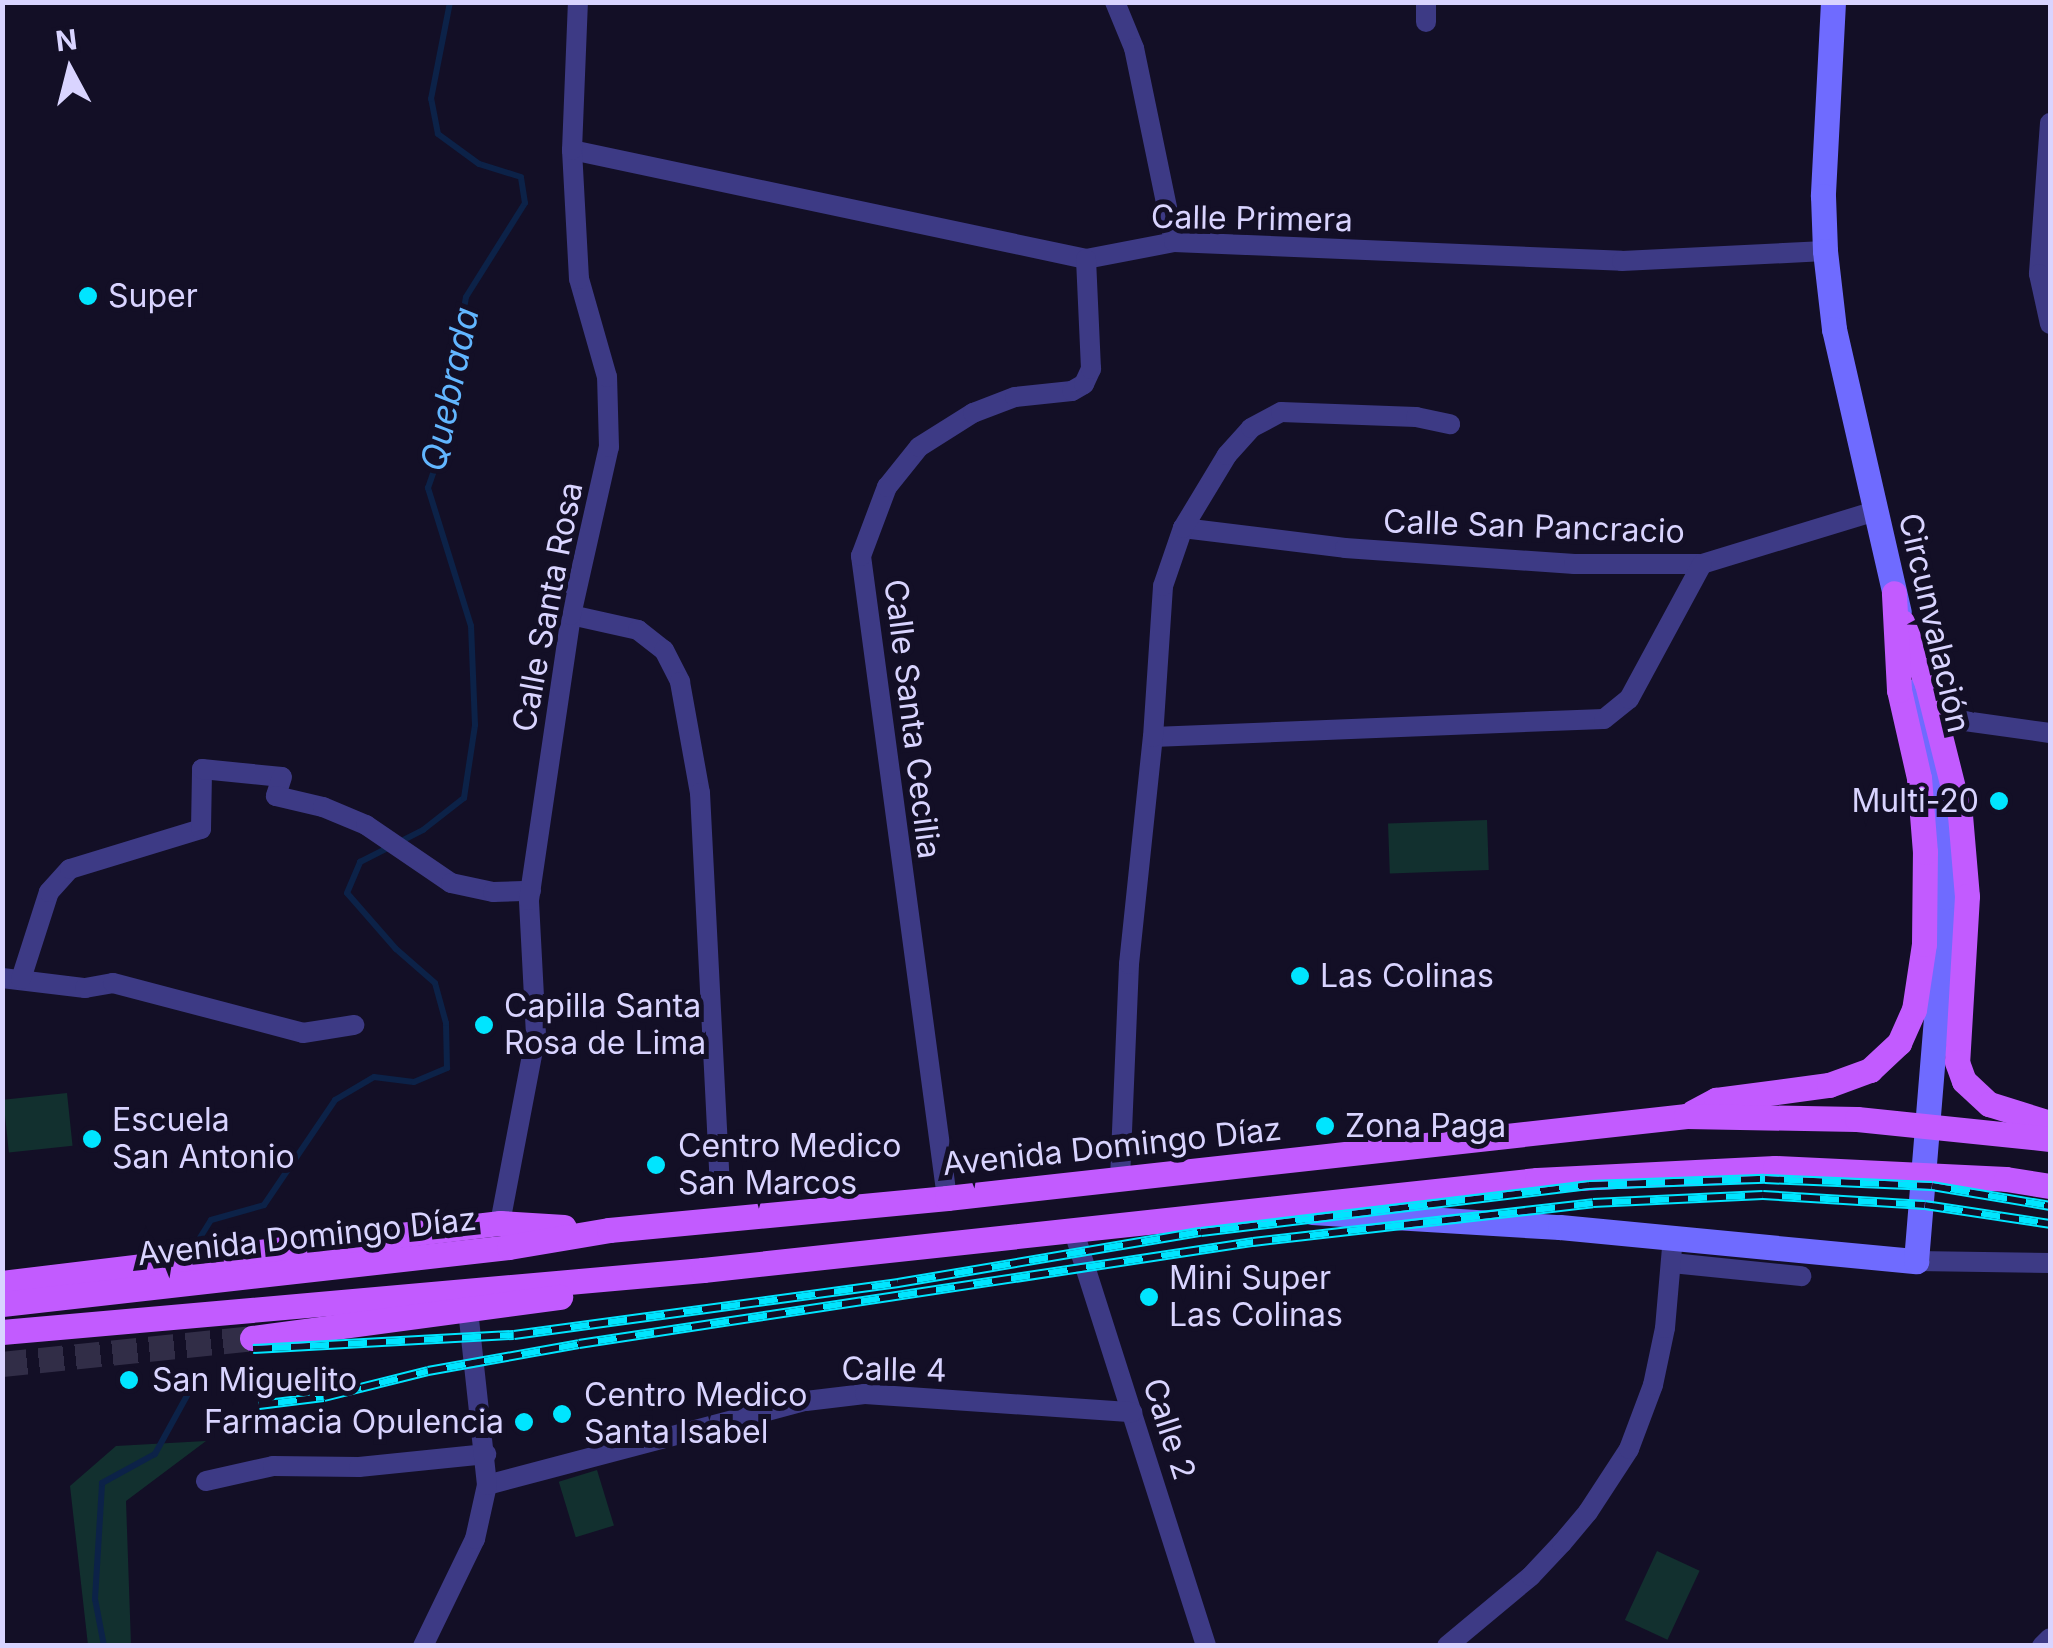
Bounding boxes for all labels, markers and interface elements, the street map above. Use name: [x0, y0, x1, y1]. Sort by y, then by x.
north arrow: [20, 20, 120, 120]
text: N: [54, 22, 79, 58]
street label: Calle Primera: [1151, 198, 1353, 240]
place label: Super: [108, 277, 198, 315]
marker: Super: [77, 285, 99, 307]
water label: Quebrada: [411, 303, 487, 475]
street label: Calle Santa Rosa: [505, 479, 591, 735]
street label: Calle San Pancracio: [1383, 503, 1685, 551]
street label: Circunvalación: [1890, 510, 1978, 736]
street label: Calle Santa Cecilia: [876, 577, 948, 861]
place label: Multi-20: [1851, 782, 1979, 820]
marker: Multi-20: [1988, 790, 2010, 812]
place label: Las Colinas: [1320, 957, 1494, 995]
marker: Las Colinas: [1289, 965, 1311, 987]
place label: Capilla Santa Rosa de Lima: [504, 988, 706, 1063]
marker: Capilla Santa Rosa de Lima: [473, 1014, 495, 1036]
place label: Escuela San Antonio: [112, 1102, 295, 1177]
place label: Zona Paga: [1345, 1107, 1506, 1145]
street label: Avenida Domingo Díaz: [941, 1110, 1283, 1184]
marker: Zona Paga: [1314, 1115, 1336, 1137]
marker: Escuela San Antonio: [81, 1128, 103, 1150]
place label: Centro Medico San Marcos: [678, 1128, 901, 1203]
marker: Centro Medico San Marcos: [643, 1152, 669, 1178]
street label: Avenida Domingo Díaz: [136, 1200, 478, 1274]
place label: Mini Super Las Colinas: [1169, 1260, 1343, 1335]
marker: Mini Super Las Colinas: [1138, 1286, 1160, 1308]
street label: Calle 4: [841, 1350, 947, 1390]
place label: San Miguelito: [152, 1361, 357, 1399]
marker: San Miguelito: [116, 1367, 142, 1393]
street label: Calle 2: [1135, 1374, 1203, 1484]
place label: Centro Medico Santa Isabel: [584, 1377, 807, 1452]
marker: Centro Medico Santa Isabel: [549, 1401, 575, 1427]
place label: Farmacia Opulencia: [204, 1403, 504, 1441]
marker: Farmacia Opulencia: [513, 1411, 535, 1433]

